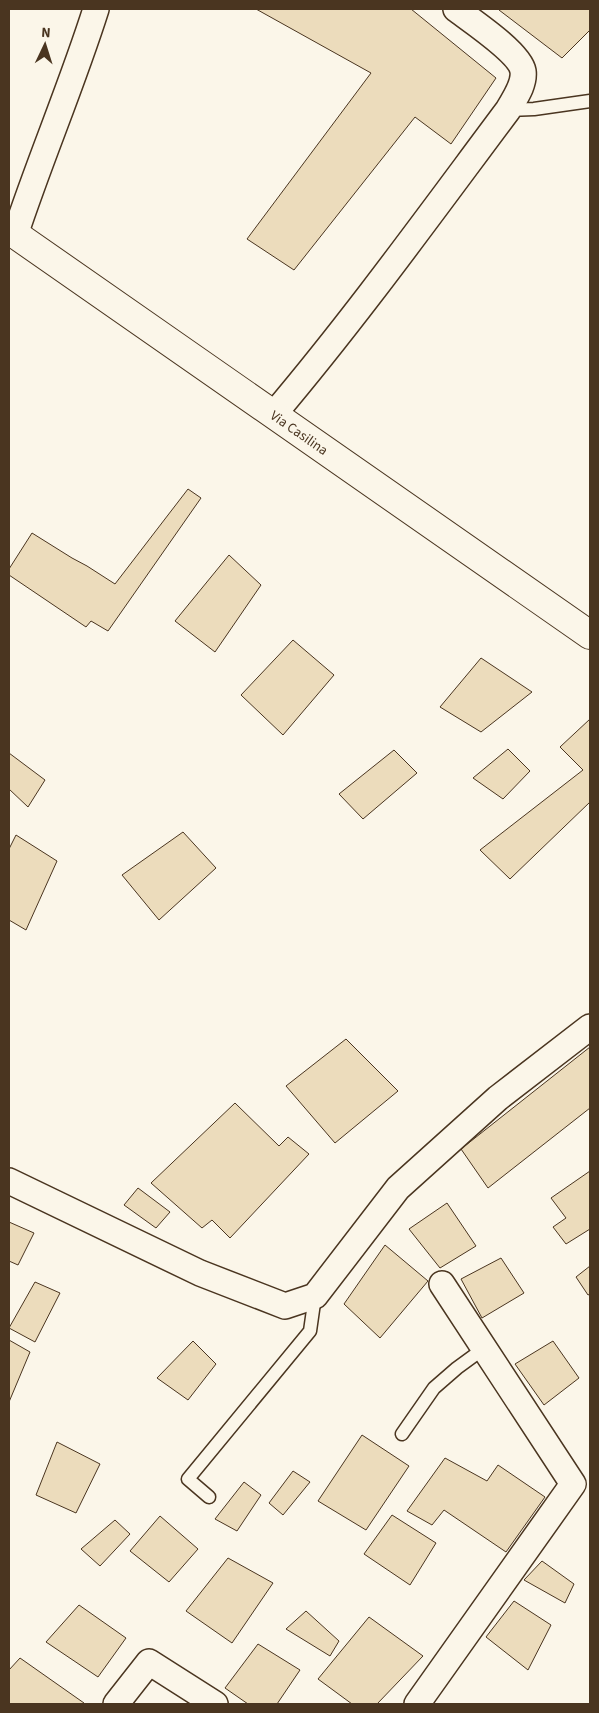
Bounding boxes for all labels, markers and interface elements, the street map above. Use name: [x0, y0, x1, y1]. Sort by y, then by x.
north arrow: [20, 20, 70, 70]
text: N: [40, 23, 51, 43]
street label: Via Casilina: [266, 406, 332, 461]

